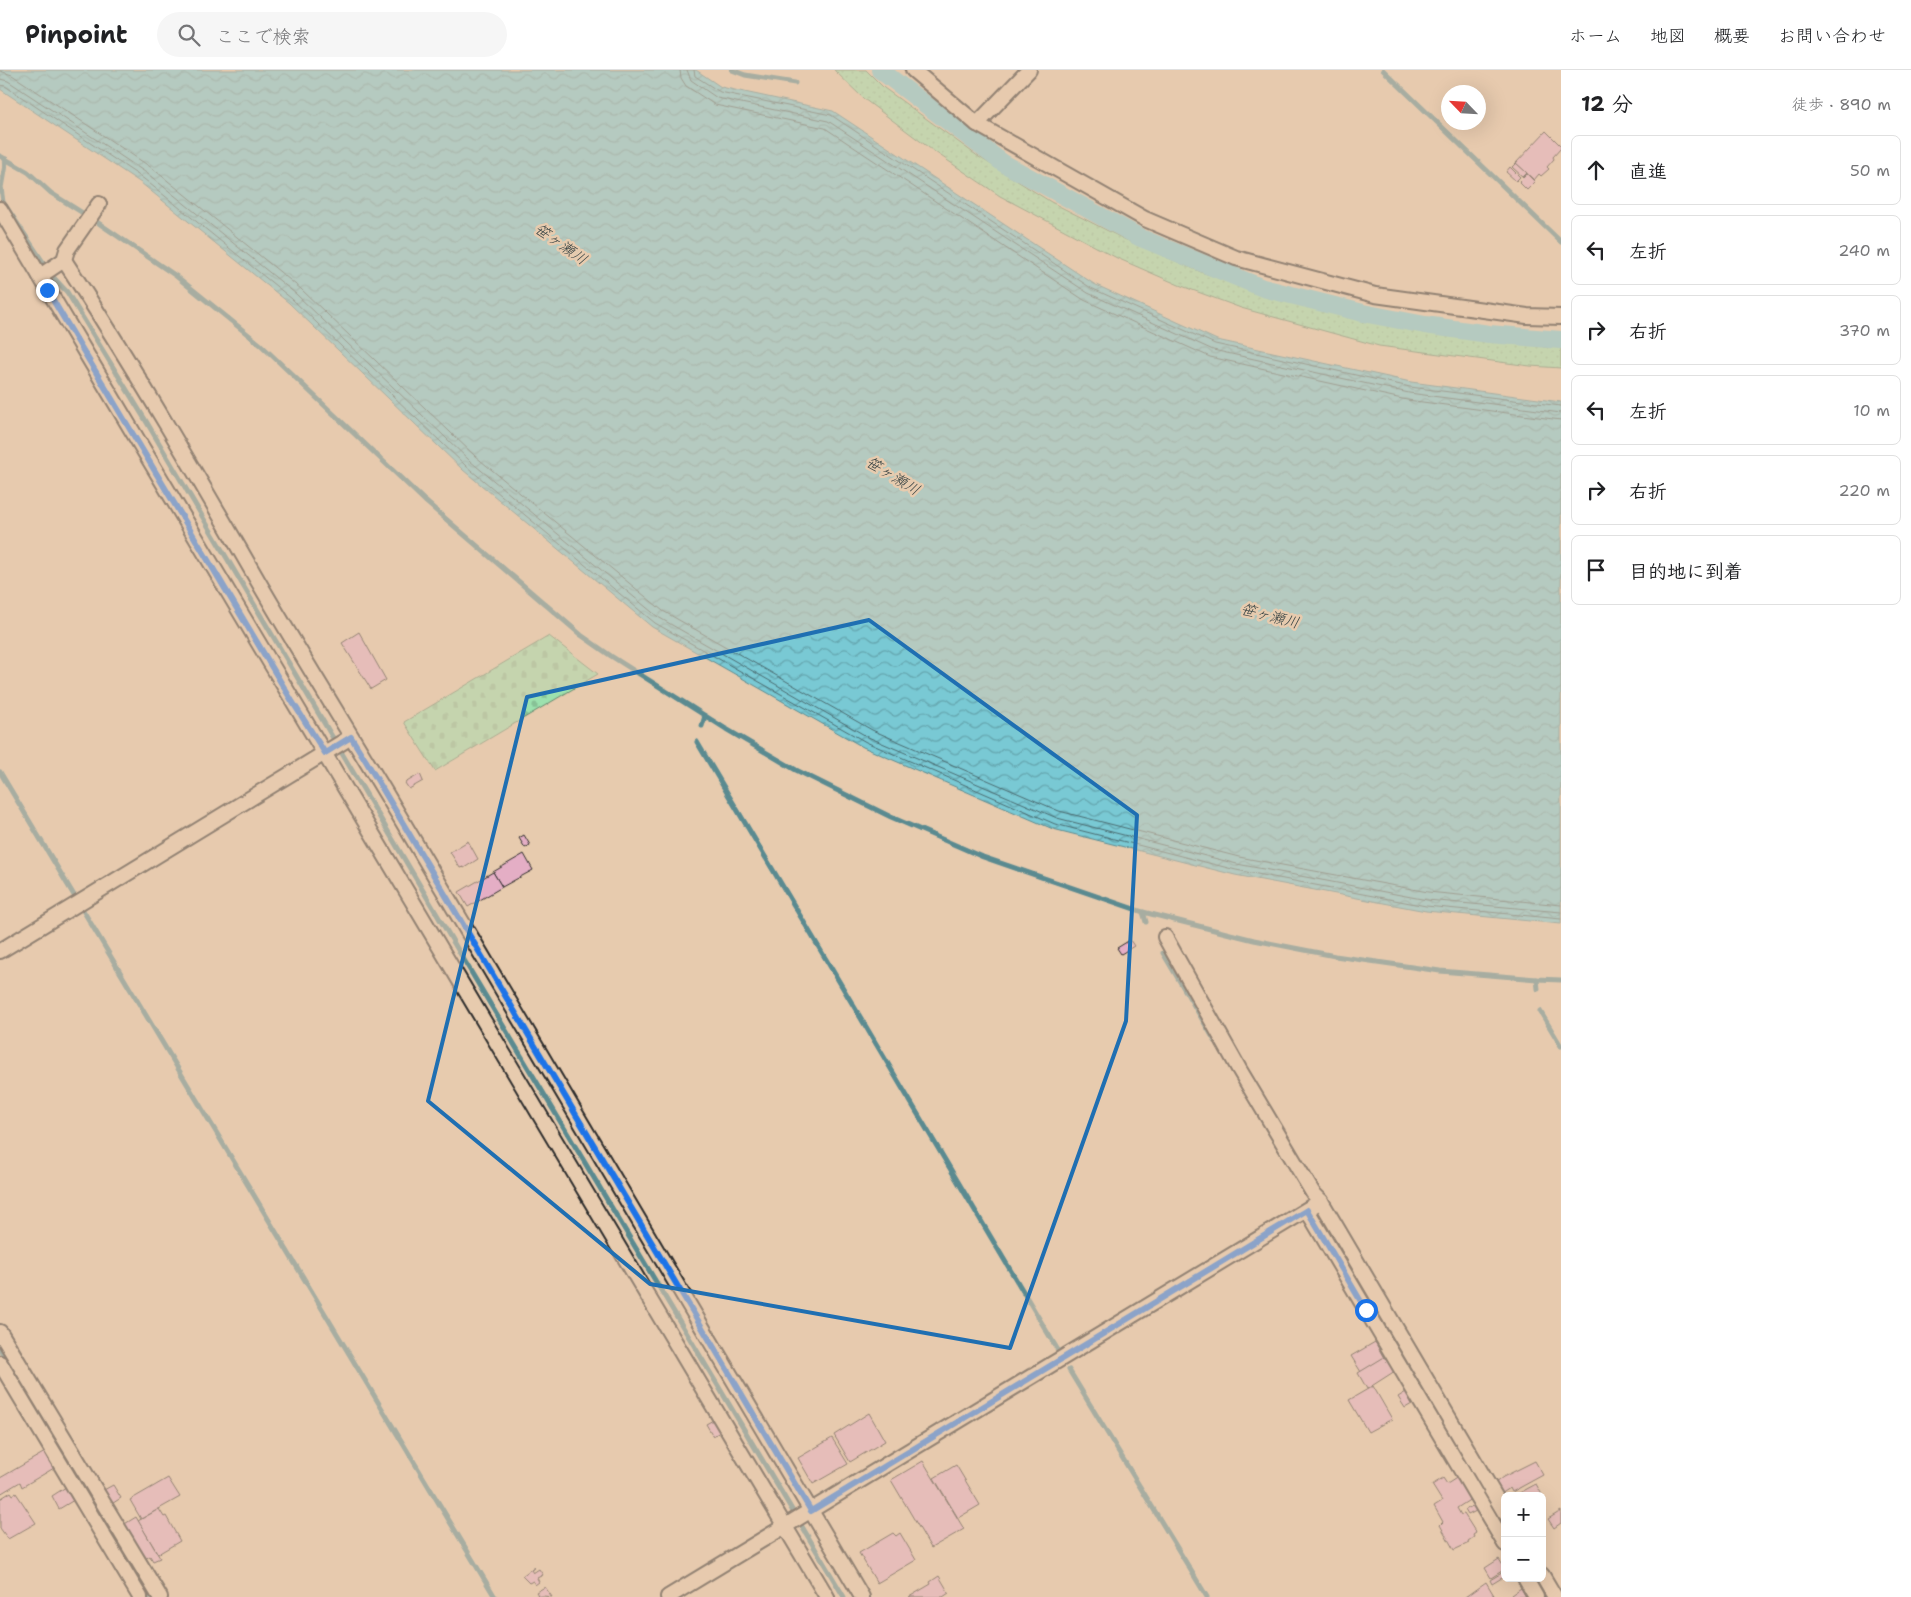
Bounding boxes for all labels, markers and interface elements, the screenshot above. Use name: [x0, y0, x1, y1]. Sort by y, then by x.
search box: [157, 12, 507, 57]
text: Pinpoint: [25, 19, 127, 51]
icon: search: [175, 21, 203, 49]
text: ここで検索: [215, 24, 310, 49]
text: ホーム: [1569, 24, 1622, 48]
text: 地図: [1650, 24, 1686, 48]
text: 概要: [1714, 24, 1750, 48]
text: お問い合わせ: [1778, 24, 1886, 48]
north arrow: [1441, 85, 1486, 130]
text: 12 分: [1581, 90, 1633, 118]
text: 徒歩 · 890 m: [1792, 94, 1891, 115]
icon: ahead: [1582, 156, 1610, 184]
text: 直進: [1629, 159, 1667, 184]
text: 50 m: [1850, 160, 1890, 181]
water label: 笹ヶ瀬川: [531, 219, 591, 269]
icon: left: [1582, 236, 1610, 264]
text: 左折: [1629, 239, 1667, 264]
text: 240 m: [1838, 240, 1890, 261]
route end: [36, 279, 59, 302]
icon: right: [1582, 316, 1610, 344]
text: 右折: [1629, 319, 1667, 344]
text: 370 m: [1839, 320, 1890, 341]
icon: left: [1582, 396, 1610, 424]
text: 左折: [1629, 399, 1667, 424]
text: 10 m: [1853, 400, 1890, 421]
water label: 笹ヶ瀬川: [862, 452, 924, 500]
icon: right: [1582, 476, 1610, 504]
text: 右折: [1629, 479, 1667, 504]
text: 220 m: [1838, 480, 1890, 501]
icon: arrive: [1582, 556, 1610, 584]
text: 目的地に到着: [1629, 559, 1743, 584]
water label: 笹ヶ瀬川: [1238, 599, 1302, 633]
route start: [1355, 1299, 1378, 1322]
map controls: [1501, 1492, 1546, 1582]
button: +: [1501, 1492, 1546, 1537]
button: −: [1501, 1537, 1546, 1582]

